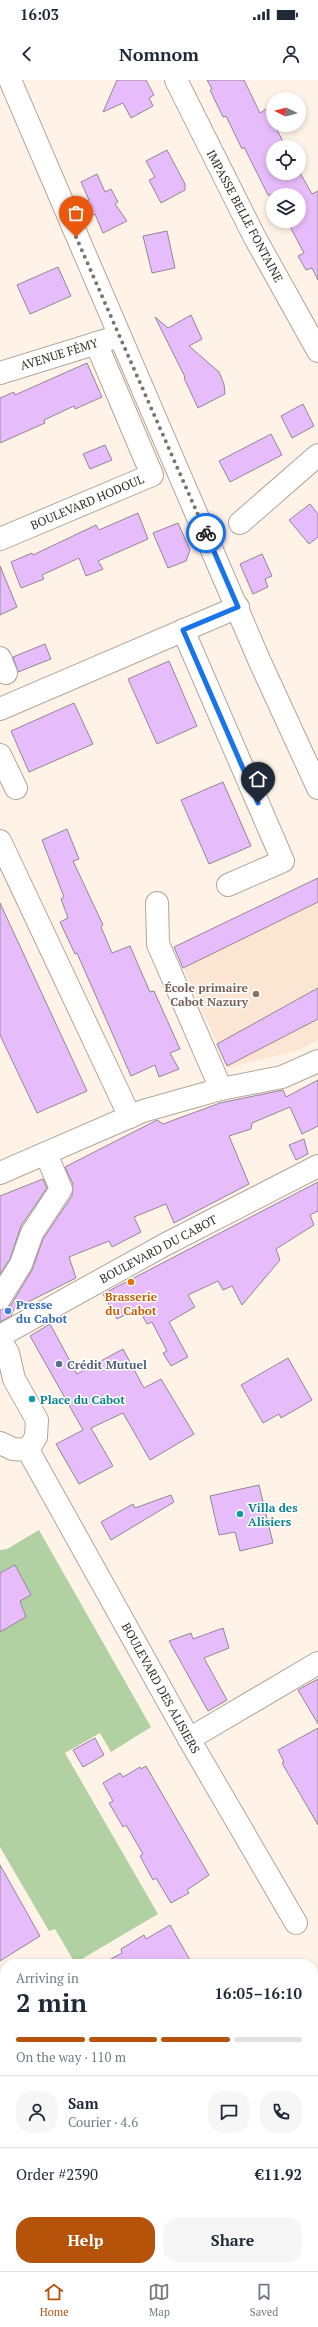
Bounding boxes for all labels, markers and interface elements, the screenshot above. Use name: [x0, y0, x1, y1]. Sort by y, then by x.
text: 16:03: [20, 4, 59, 24]
text: Nomnom: [119, 42, 199, 66]
icon: back: [16, 43, 38, 65]
icon: person: [280, 43, 302, 65]
north arrow: [266, 92, 306, 132]
map controls: [266, 92, 306, 228]
button: locate: [266, 140, 306, 180]
street label: IMPASSE BELLE FONTAINE: [204, 147, 286, 285]
button: layers: [266, 188, 306, 228]
pin: [59, 196, 93, 237]
icon: bag: [65, 202, 87, 224]
street label: AVENUE FÉMY: [18, 335, 100, 373]
street label: BOULEVARD HODOUL: [28, 471, 146, 533]
courier: [186, 513, 226, 553]
icon: bike: [195, 522, 217, 544]
pin: [241, 762, 275, 803]
icon: home: [247, 768, 269, 790]
place label: École primaire Cabot Nazury: [164, 980, 249, 1009]
marker: École primaire Cabot Nazury: [251, 989, 261, 999]
street label: BOULEVARD DU CABOT: [97, 1211, 220, 1286]
marker: Brasserie du Cabot: [126, 1277, 136, 1287]
place label: Brasserie du Cabot: [105, 1289, 158, 1318]
place label: Presse du Cabot: [16, 1297, 68, 1326]
marker: Presse du Cabot: [3, 1306, 13, 1316]
place label: Crédit Mutuel: [67, 1357, 147, 1372]
marker: Crédit Mutuel: [54, 1359, 64, 1369]
place label: Place du Cabot: [40, 1392, 125, 1407]
marker: Place du Cabot: [27, 1394, 37, 1404]
place label: Villa des Alisiers: [248, 1500, 298, 1529]
marker: Villa des Alisiers: [235, 1509, 245, 1519]
street label: BOULEVARD DES ALISIERS: [119, 1620, 203, 1756]
text: Arriving in: [16, 1969, 79, 1987]
text: 16:05–16:10: [215, 1983, 302, 2003]
text: 2 min: [16, 1985, 87, 2019]
text: On the way · 110 m: [16, 2048, 126, 2066]
button: person: [16, 2091, 58, 2133]
button: chat: [208, 2091, 250, 2133]
button: phone: [260, 2091, 302, 2133]
text: Sam: [68, 2093, 99, 2113]
text: Courier · 4.6: [68, 2113, 138, 2131]
text: Order #2390: [16, 2164, 98, 2184]
text: €11.92: [255, 2164, 302, 2184]
button: Help: [16, 2217, 155, 2263]
button: Share: [163, 2217, 302, 2263]
tab: Home: [40, 2281, 69, 2319]
tab: Map: [148, 2281, 170, 2319]
tab: Saved: [250, 2281, 278, 2319]

